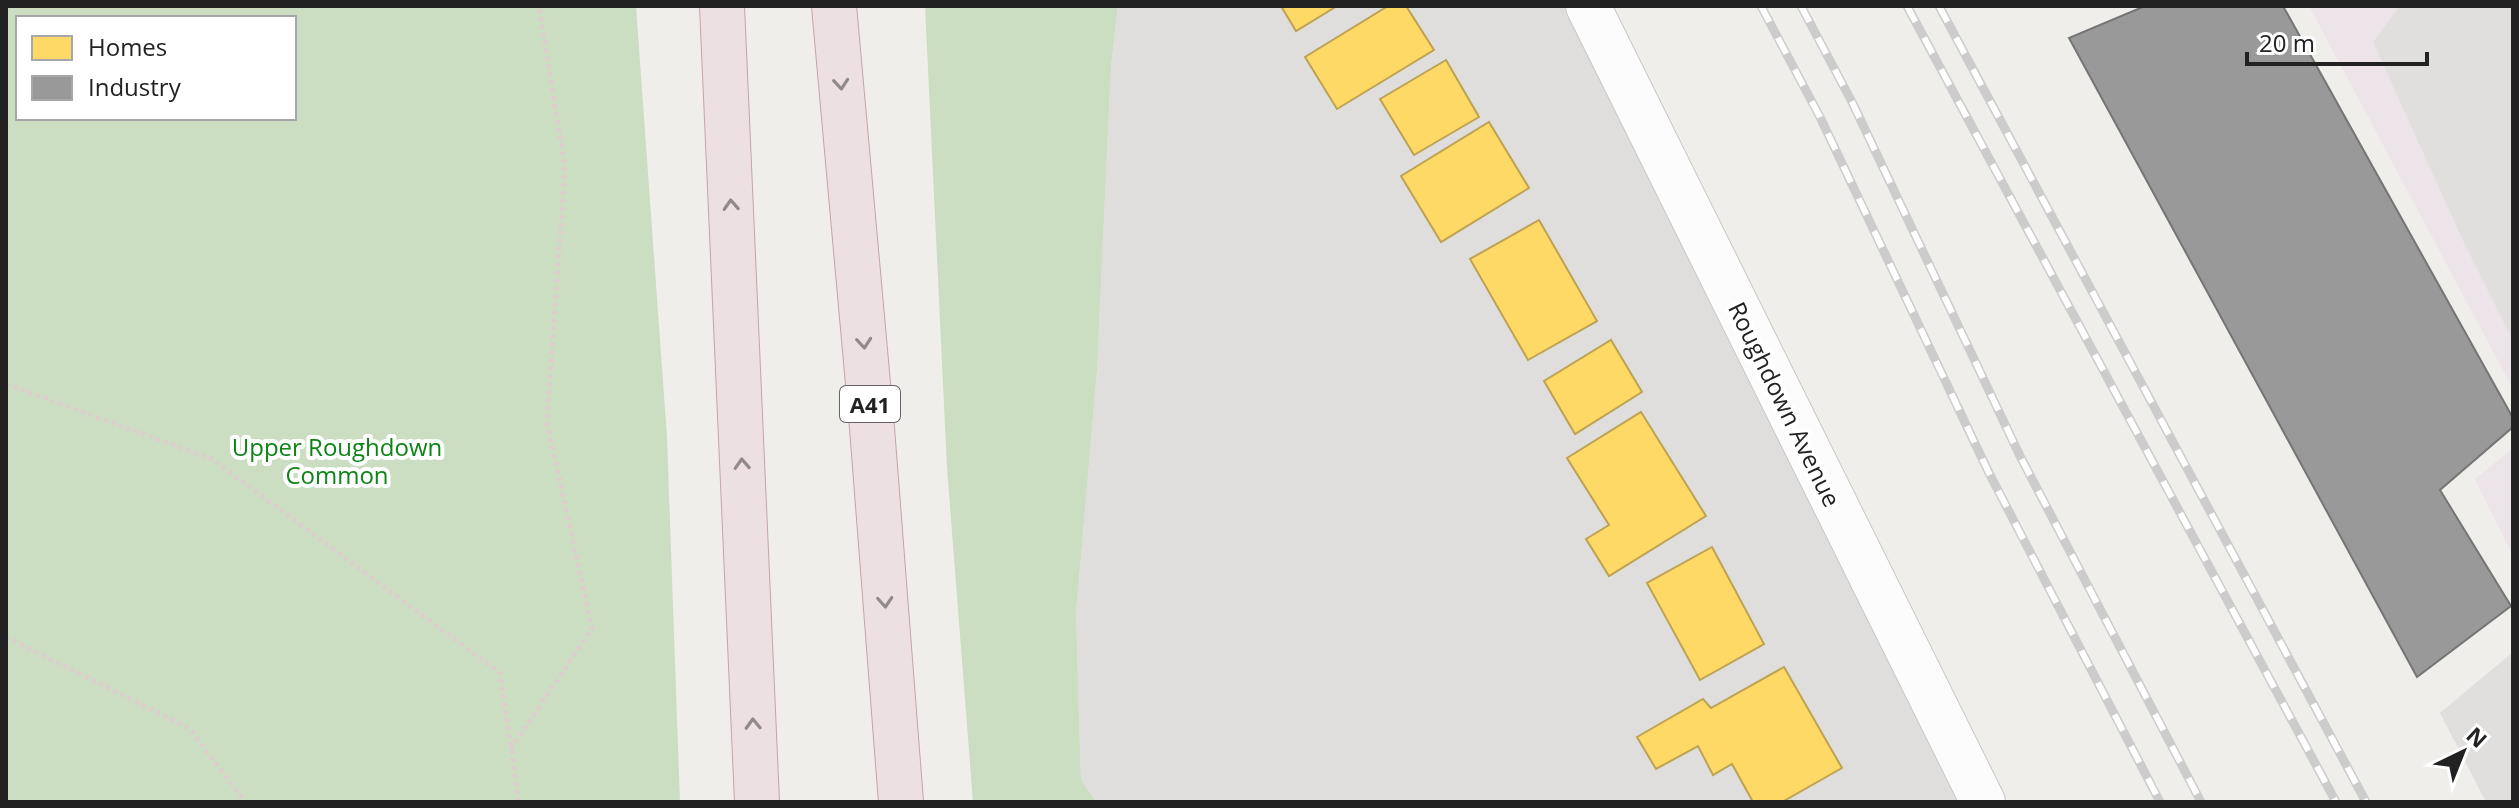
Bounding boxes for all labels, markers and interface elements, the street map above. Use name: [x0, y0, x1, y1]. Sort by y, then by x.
legend: [16, 16, 296, 120]
scale bar: [2247, 16, 2427, 66]
text: 20 m: [2259, 26, 2315, 59]
text: Homes: [88, 30, 167, 63]
text: Industry: [88, 70, 182, 103]
one-way arrow: [832, 78, 849, 91]
one-way arrow: [722, 198, 739, 211]
street label: Roughdown Avenue: [1721, 296, 1849, 512]
one-way arrow: [855, 337, 872, 350]
road number: A41: [840, 386, 900, 422]
park label: Upper Roughdown Common: [232, 430, 442, 491]
one-way arrow: [734, 457, 751, 470]
one-way arrow: [876, 596, 893, 609]
north arrow: [2423, 712, 2503, 792]
one-way arrow: [745, 717, 762, 730]
text: N: [2461, 720, 2494, 754]

